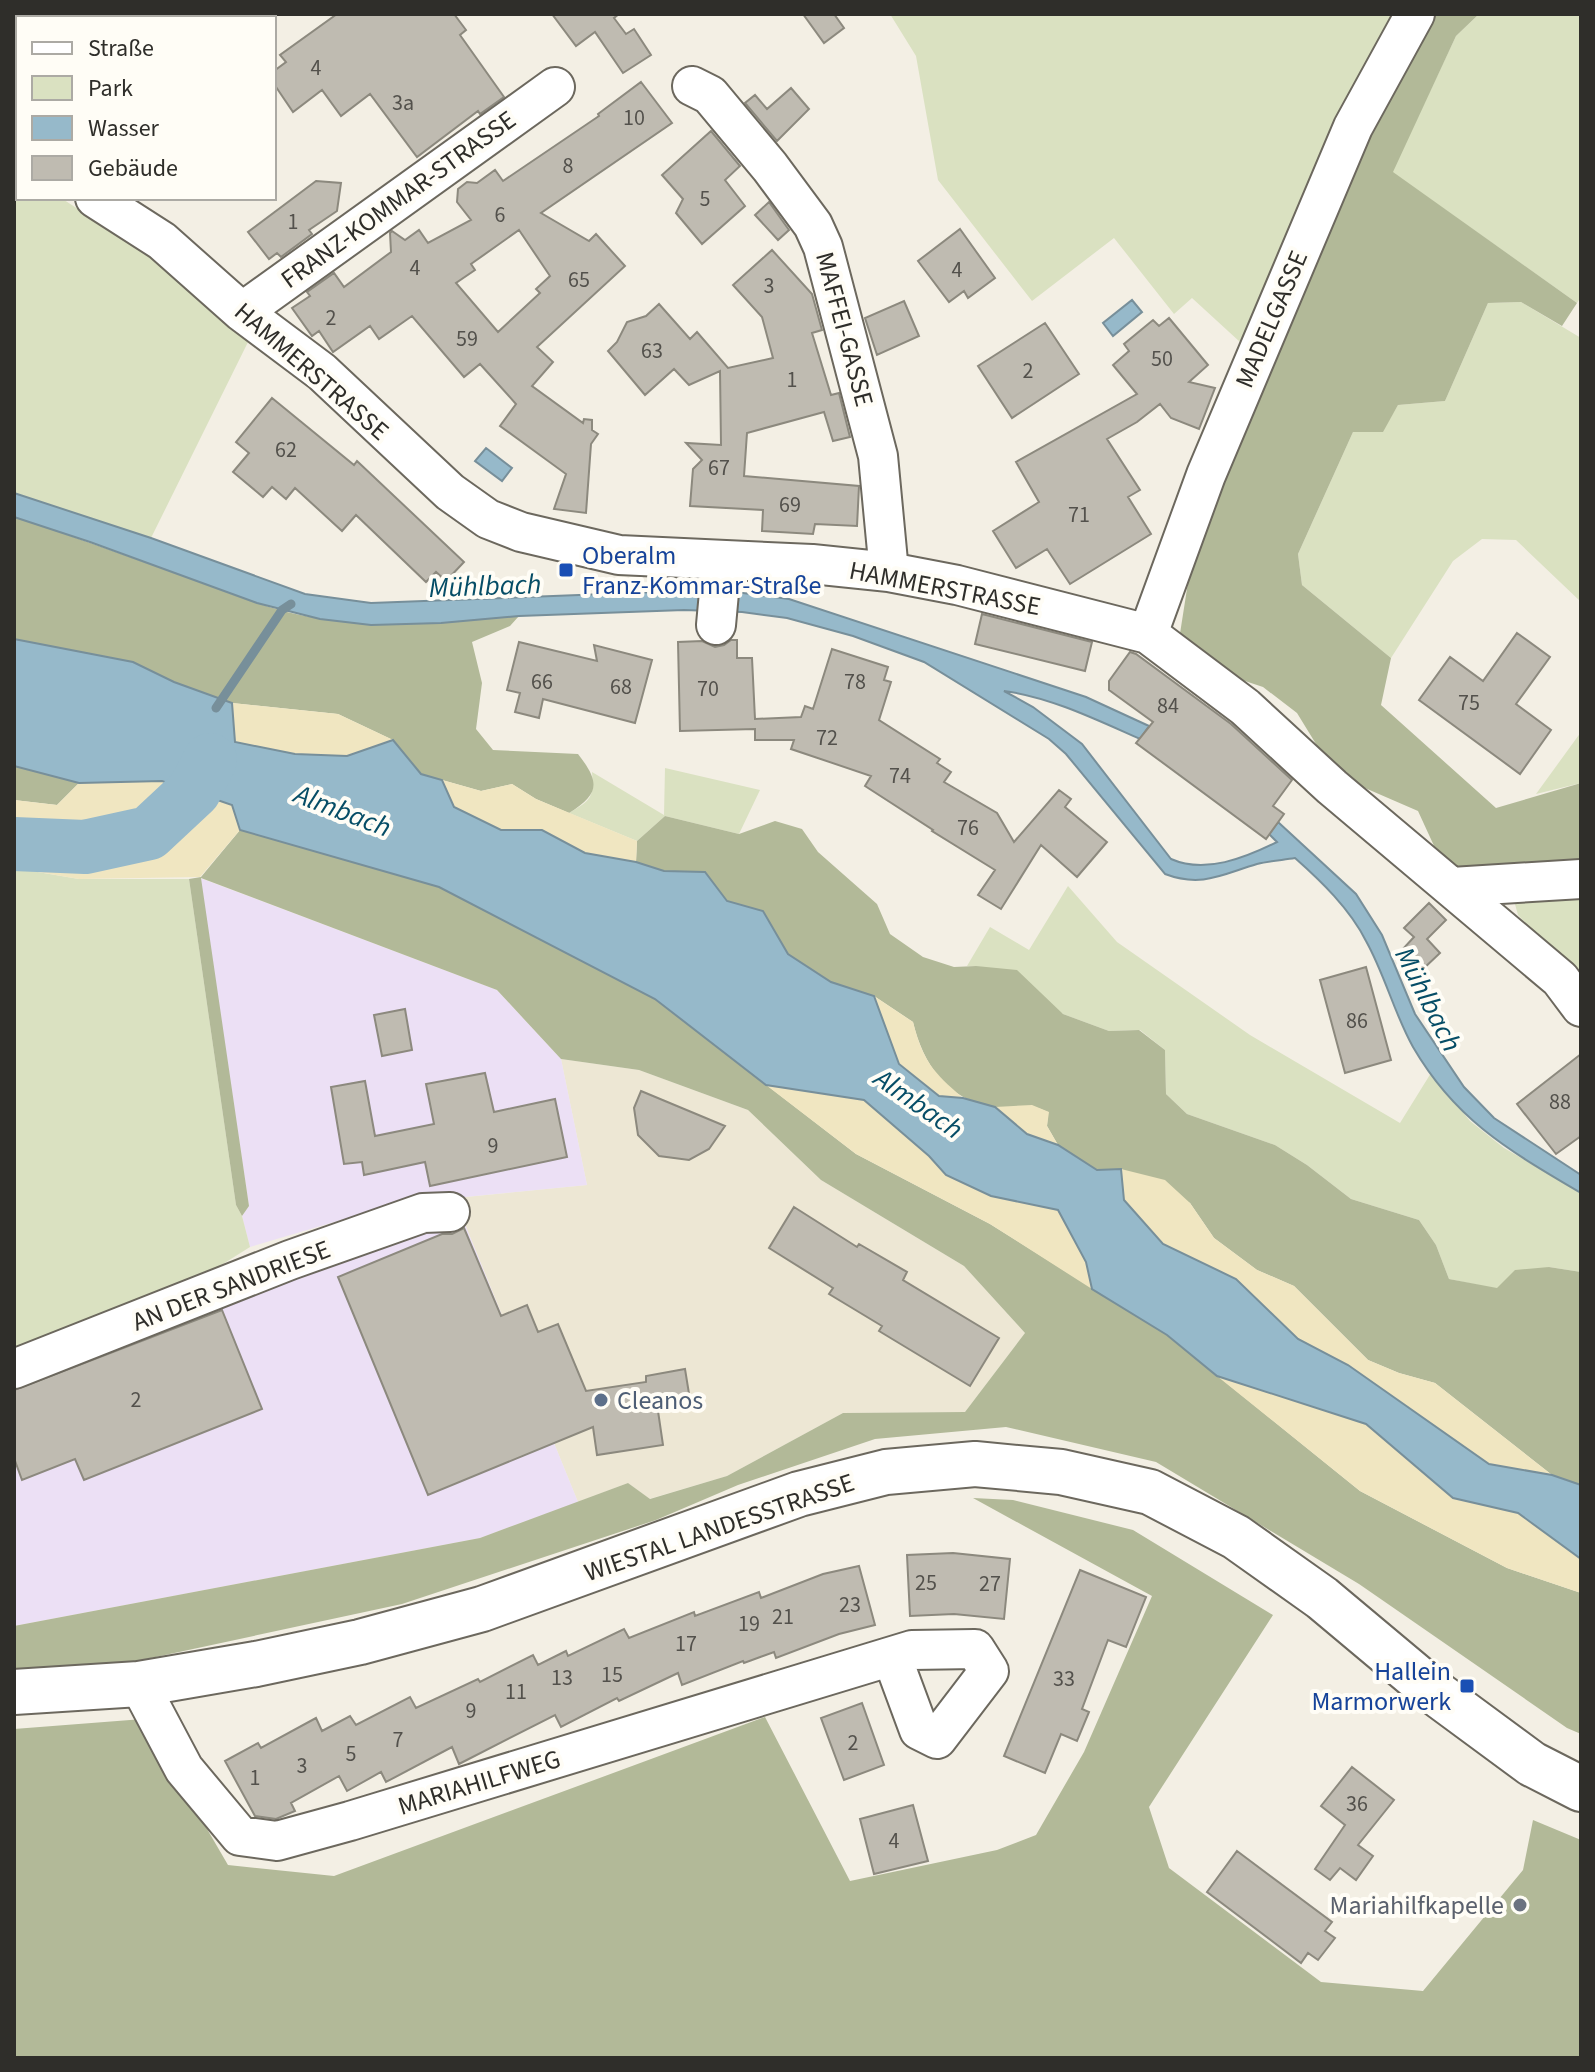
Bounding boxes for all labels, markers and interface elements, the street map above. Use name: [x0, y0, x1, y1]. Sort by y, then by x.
legend: [16, 16, 276, 200]
text: Straße: [88, 31, 154, 66]
house number: 4: [311, 52, 322, 84]
text: Park: [88, 71, 133, 106]
house number: 3a: [392, 87, 414, 119]
street label: FRANZ-KOMMAR-STRASSE: [273, 101, 523, 297]
house number: 10: [623, 102, 645, 134]
text: Wasser: [88, 111, 160, 146]
house number: 8: [563, 150, 574, 182]
text: Gebäude: [88, 151, 178, 186]
house number: 5: [700, 183, 710, 215]
house number: 6: [495, 199, 506, 231]
house number: 1: [288, 206, 298, 238]
street label: MADELGASSE: [1226, 245, 1317, 394]
street label: MAFFEI-GASSE: [806, 248, 883, 410]
house number: 4: [410, 252, 421, 284]
house number: 4: [952, 254, 963, 286]
house number: 65: [568, 264, 590, 296]
house number: 3: [764, 270, 774, 302]
street label: HAMMERSTRASSE: [226, 294, 397, 449]
house number: 2: [326, 302, 336, 334]
house number: 59: [456, 323, 478, 355]
house number: 63: [641, 335, 663, 367]
house number: 50: [1151, 343, 1173, 375]
house number: 2: [1023, 355, 1033, 387]
house number: 1: [787, 364, 797, 396]
house number: 62: [275, 434, 297, 466]
house number: 67: [708, 452, 730, 484]
house number: 69: [779, 489, 801, 521]
house number: 71: [1068, 499, 1090, 531]
place label: Oberalm Franz-Kommar-Straße: [582, 537, 821, 604]
street label: HAMMERSTRASSE: [846, 552, 1044, 625]
marker: Oberalm Franz-Kommar-Straße: [557, 561, 575, 579]
water label: Mühlbach: [428, 564, 542, 608]
house number: 66: [531, 666, 553, 698]
house number: 78: [844, 666, 866, 698]
house number: 68: [610, 671, 632, 703]
house number: 70: [697, 673, 719, 705]
house number: 75: [1458, 687, 1480, 719]
house number: 84: [1157, 690, 1179, 722]
house number: 72: [816, 722, 838, 754]
house number: 74: [889, 760, 911, 792]
water label: Almbach: [287, 774, 397, 848]
house number: 76: [957, 812, 979, 844]
water label: Mühlbach: [1385, 940, 1472, 1059]
house number: 86: [1346, 1005, 1368, 1037]
water label: Almbach: [864, 1057, 971, 1149]
house number: 88: [1549, 1086, 1571, 1118]
house number: 9: [488, 1130, 498, 1162]
street label: AN DER SANDRIESE: [127, 1231, 336, 1340]
place label: Cleanos: [617, 1382, 703, 1419]
house number: 2: [131, 1384, 141, 1416]
marker: Cleanos: [592, 1391, 610, 1409]
street label: WIESTAL LANDESSTRASSE: [579, 1464, 859, 1591]
house number: 25: [915, 1567, 937, 1599]
house number: 27: [979, 1568, 1001, 1600]
house number: 23: [839, 1589, 861, 1621]
house number: 21: [772, 1601, 794, 1633]
house number: 19: [738, 1608, 760, 1640]
house number: 17: [675, 1628, 697, 1660]
place label: Hallein Marmorwerk: [1311, 1653, 1451, 1720]
house number: 15: [601, 1659, 623, 1691]
house number: 13: [551, 1662, 573, 1694]
house number: 33: [1053, 1663, 1075, 1695]
house number: 11: [505, 1676, 527, 1708]
marker: Hallein Marmorwerk: [1458, 1677, 1476, 1695]
house number: 9: [466, 1695, 476, 1727]
house number: 7: [393, 1724, 404, 1756]
house number: 2: [848, 1727, 858, 1759]
house number: 5: [346, 1738, 356, 1770]
street label: MARIAHILFWEG: [393, 1740, 565, 1825]
house number: 3: [297, 1750, 307, 1782]
house number: 1: [250, 1762, 260, 1794]
house number: 36: [1346, 1788, 1368, 1820]
house number: 4: [889, 1825, 900, 1857]
place label: Mariahilfkapelle: [1330, 1887, 1504, 1924]
marker: Mariahilfkapelle: [1511, 1896, 1529, 1914]

